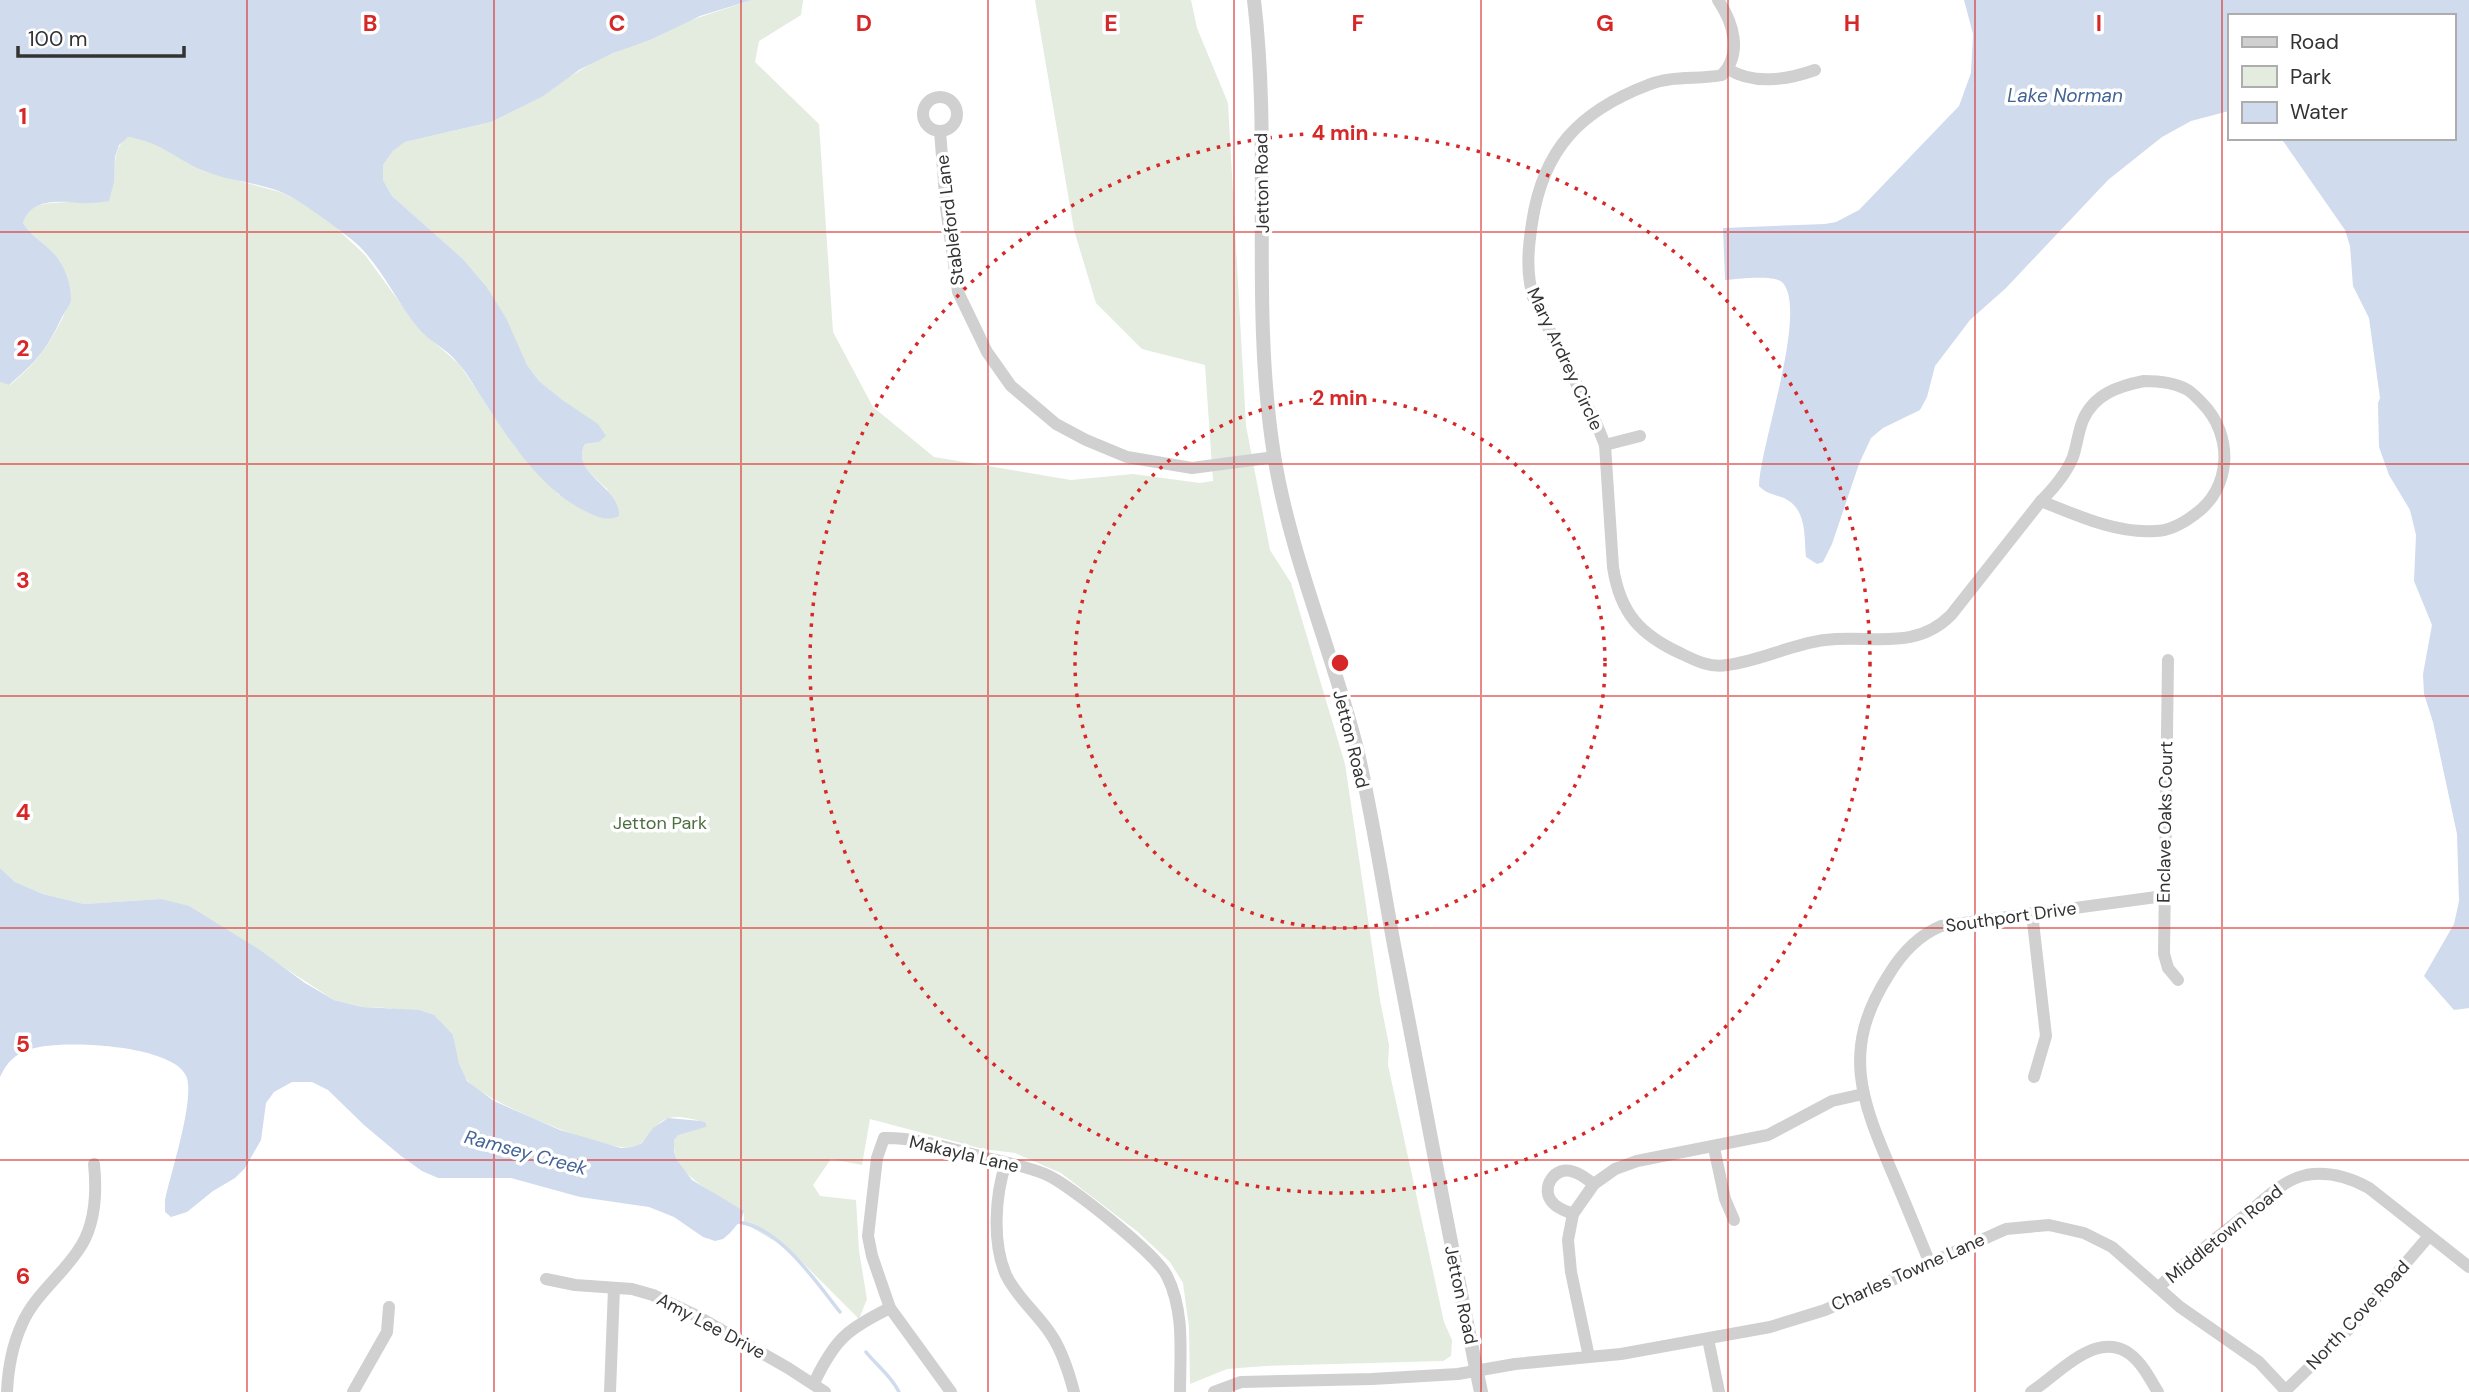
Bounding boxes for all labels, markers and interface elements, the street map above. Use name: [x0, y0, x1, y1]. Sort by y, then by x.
text: B: [363, 8, 377, 38]
text: C: [609, 8, 625, 38]
text: D: [856, 8, 872, 38]
text: E: [1104, 8, 1118, 38]
text: F: [1352, 8, 1365, 38]
text: G: [1596, 8, 1614, 38]
text: H: [1844, 8, 1860, 38]
text: I: [2096, 8, 2102, 38]
scale bar: [18, 14, 184, 58]
legend: [2228, 14, 2455, 140]
text: 100 m: [28, 25, 88, 53]
text: Road: [2290, 28, 2339, 56]
text: Park: [2290, 63, 2332, 91]
water label: Lake Norman: [2007, 83, 2123, 108]
text: Water: [2290, 98, 2348, 126]
text: 1: [19, 101, 27, 131]
text: 4 min: [1311, 119, 1369, 147]
street label: Jetton Road: [1249, 133, 1275, 233]
street label: Stableford Lane: [930, 153, 970, 287]
street label: Mary Ardrey Circle: [1521, 284, 1609, 434]
text: 2: [16, 333, 30, 363]
text: 2 min: [1312, 384, 1368, 412]
text: 3: [16, 565, 30, 595]
centre of rings: [1328, 651, 1352, 675]
street label: Jetton Road: [1327, 687, 1375, 791]
street label: Enclave Oaks Court: [2152, 741, 2178, 903]
text: 4: [16, 797, 31, 827]
park label: Jetton Park: [613, 811, 707, 835]
street label: Southport Drive: [1944, 896, 2078, 938]
text: 5: [16, 1029, 30, 1059]
water label: Ramsey Creek: [462, 1124, 590, 1181]
street label: Makayla Lane: [907, 1130, 1021, 1178]
street label: Middletown Road: [2161, 1179, 2287, 1289]
street label: Charles Towne Lane: [1828, 1227, 1988, 1317]
street label: Jetton Road: [1439, 1243, 1483, 1347]
street label: North Cove Road: [2301, 1255, 2415, 1375]
text: 6: [16, 1261, 30, 1291]
street label: Amy Lee Drive: [653, 1287, 769, 1365]

